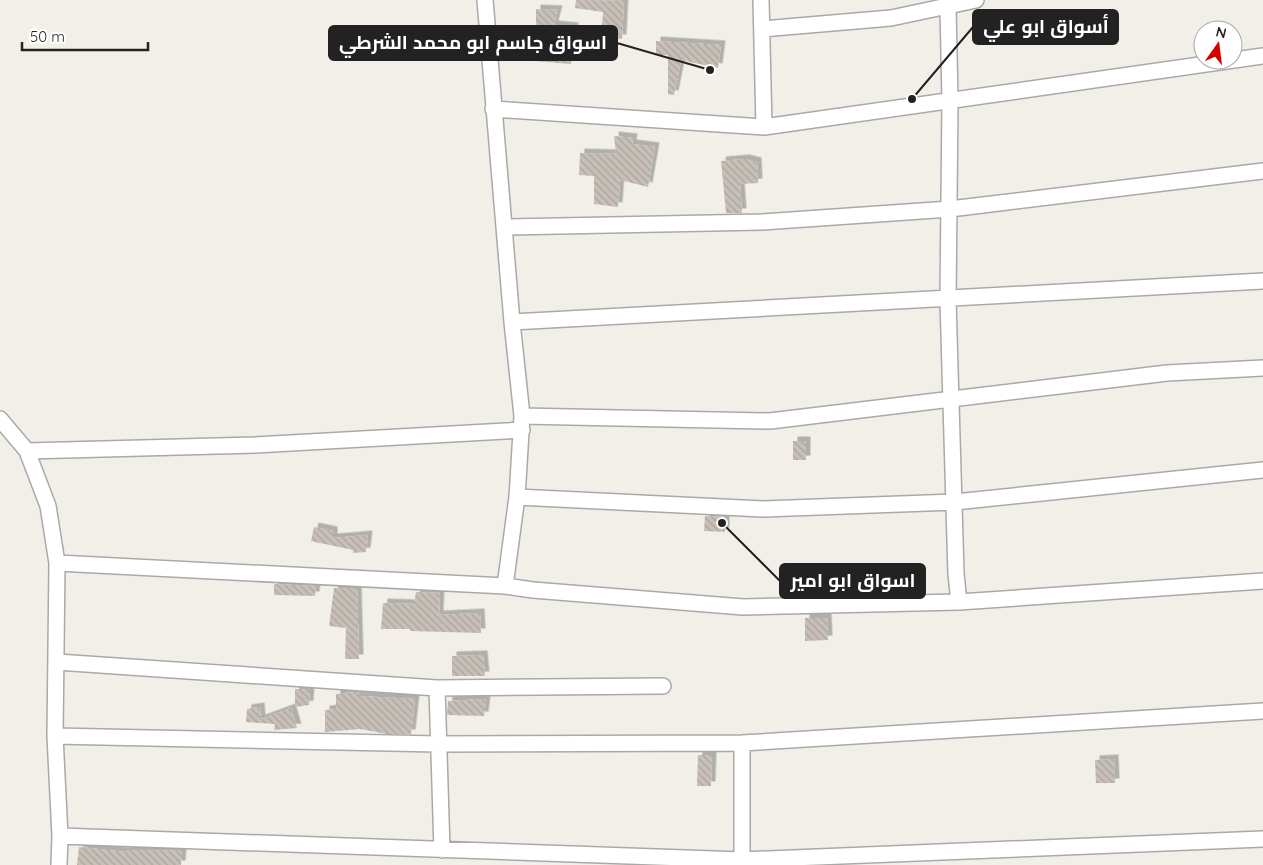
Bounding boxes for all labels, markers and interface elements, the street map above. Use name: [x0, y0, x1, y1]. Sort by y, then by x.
callout: أسواق ابو علي: [973, 10, 1118, 44]
text: أسواق ابو علي: [983, 13, 1109, 42]
scale bar: [22, 20, 149, 52]
north arrow: [1193, 20, 1243, 70]
text: N: [1214, 22, 1228, 42]
callout: اسواق جاسم ابو محمد الشرطي: [329, 26, 617, 60]
text: 50 m: [30, 27, 65, 46]
text: اسواق جاسم ابو محمد الشرطي: [339, 30, 607, 58]
callout: اسواق ابو امير: [780, 564, 925, 598]
text: اسواق ابو امير: [790, 568, 915, 592]

